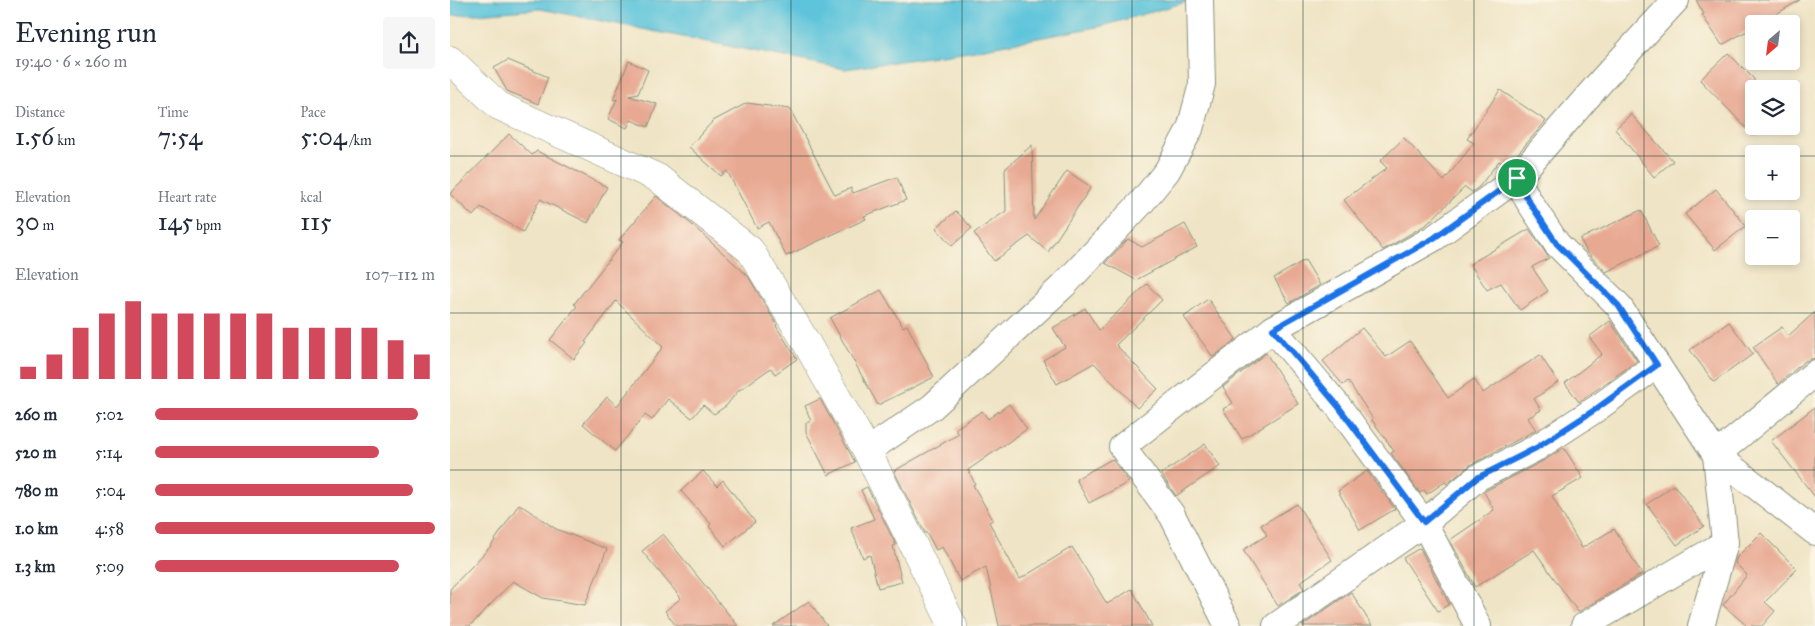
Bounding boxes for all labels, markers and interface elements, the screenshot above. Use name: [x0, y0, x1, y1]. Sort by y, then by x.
text: Evening run: [15, 15, 157, 50]
north arrow: [1745, 15, 1800, 70]
map controls: [1745, 15, 1800, 265]
button: share: [383, 17, 435, 69]
text: 19:40 · 6 × 260 m: [15, 52, 127, 71]
button: layers: [1745, 80, 1800, 135]
text: Distance: [15, 104, 65, 121]
text: Time: [158, 104, 189, 121]
text: Pace: [300, 104, 326, 121]
text: 1.56: [15, 121, 54, 152]
text: 7:54: [158, 121, 202, 152]
text: 5:04: [300, 121, 347, 152]
text: km: [54, 132, 75, 149]
text: /km: [347, 132, 372, 149]
button: +: [1745, 145, 1800, 200]
pin: [1496, 157, 1538, 199]
icon: arrive: [1503, 164, 1531, 192]
text: Elevation: [15, 189, 71, 206]
text: Heart rate: [158, 189, 217, 206]
text: kcal: [300, 189, 322, 206]
text: 30: [15, 206, 40, 237]
text: 145: [158, 206, 193, 237]
text: 115: [300, 206, 332, 237]
button: −: [1745, 210, 1800, 265]
text: m: [40, 217, 54, 234]
text: bpm: [193, 217, 222, 234]
text: Elevation: [15, 265, 79, 284]
text: 107–112 m: [365, 265, 435, 284]
text: 260 m: [15, 405, 57, 424]
text: 5:02: [95, 405, 124, 424]
text: 520 m: [15, 443, 57, 462]
text: 5:14: [95, 443, 122, 462]
text: 780 m: [15, 481, 58, 500]
text: 5:04: [95, 481, 125, 500]
text: 1.0 km: [15, 519, 58, 538]
text: 4:58: [95, 519, 124, 538]
text: 1.3 km: [15, 557, 55, 576]
text: 5:09: [95, 557, 124, 576]

